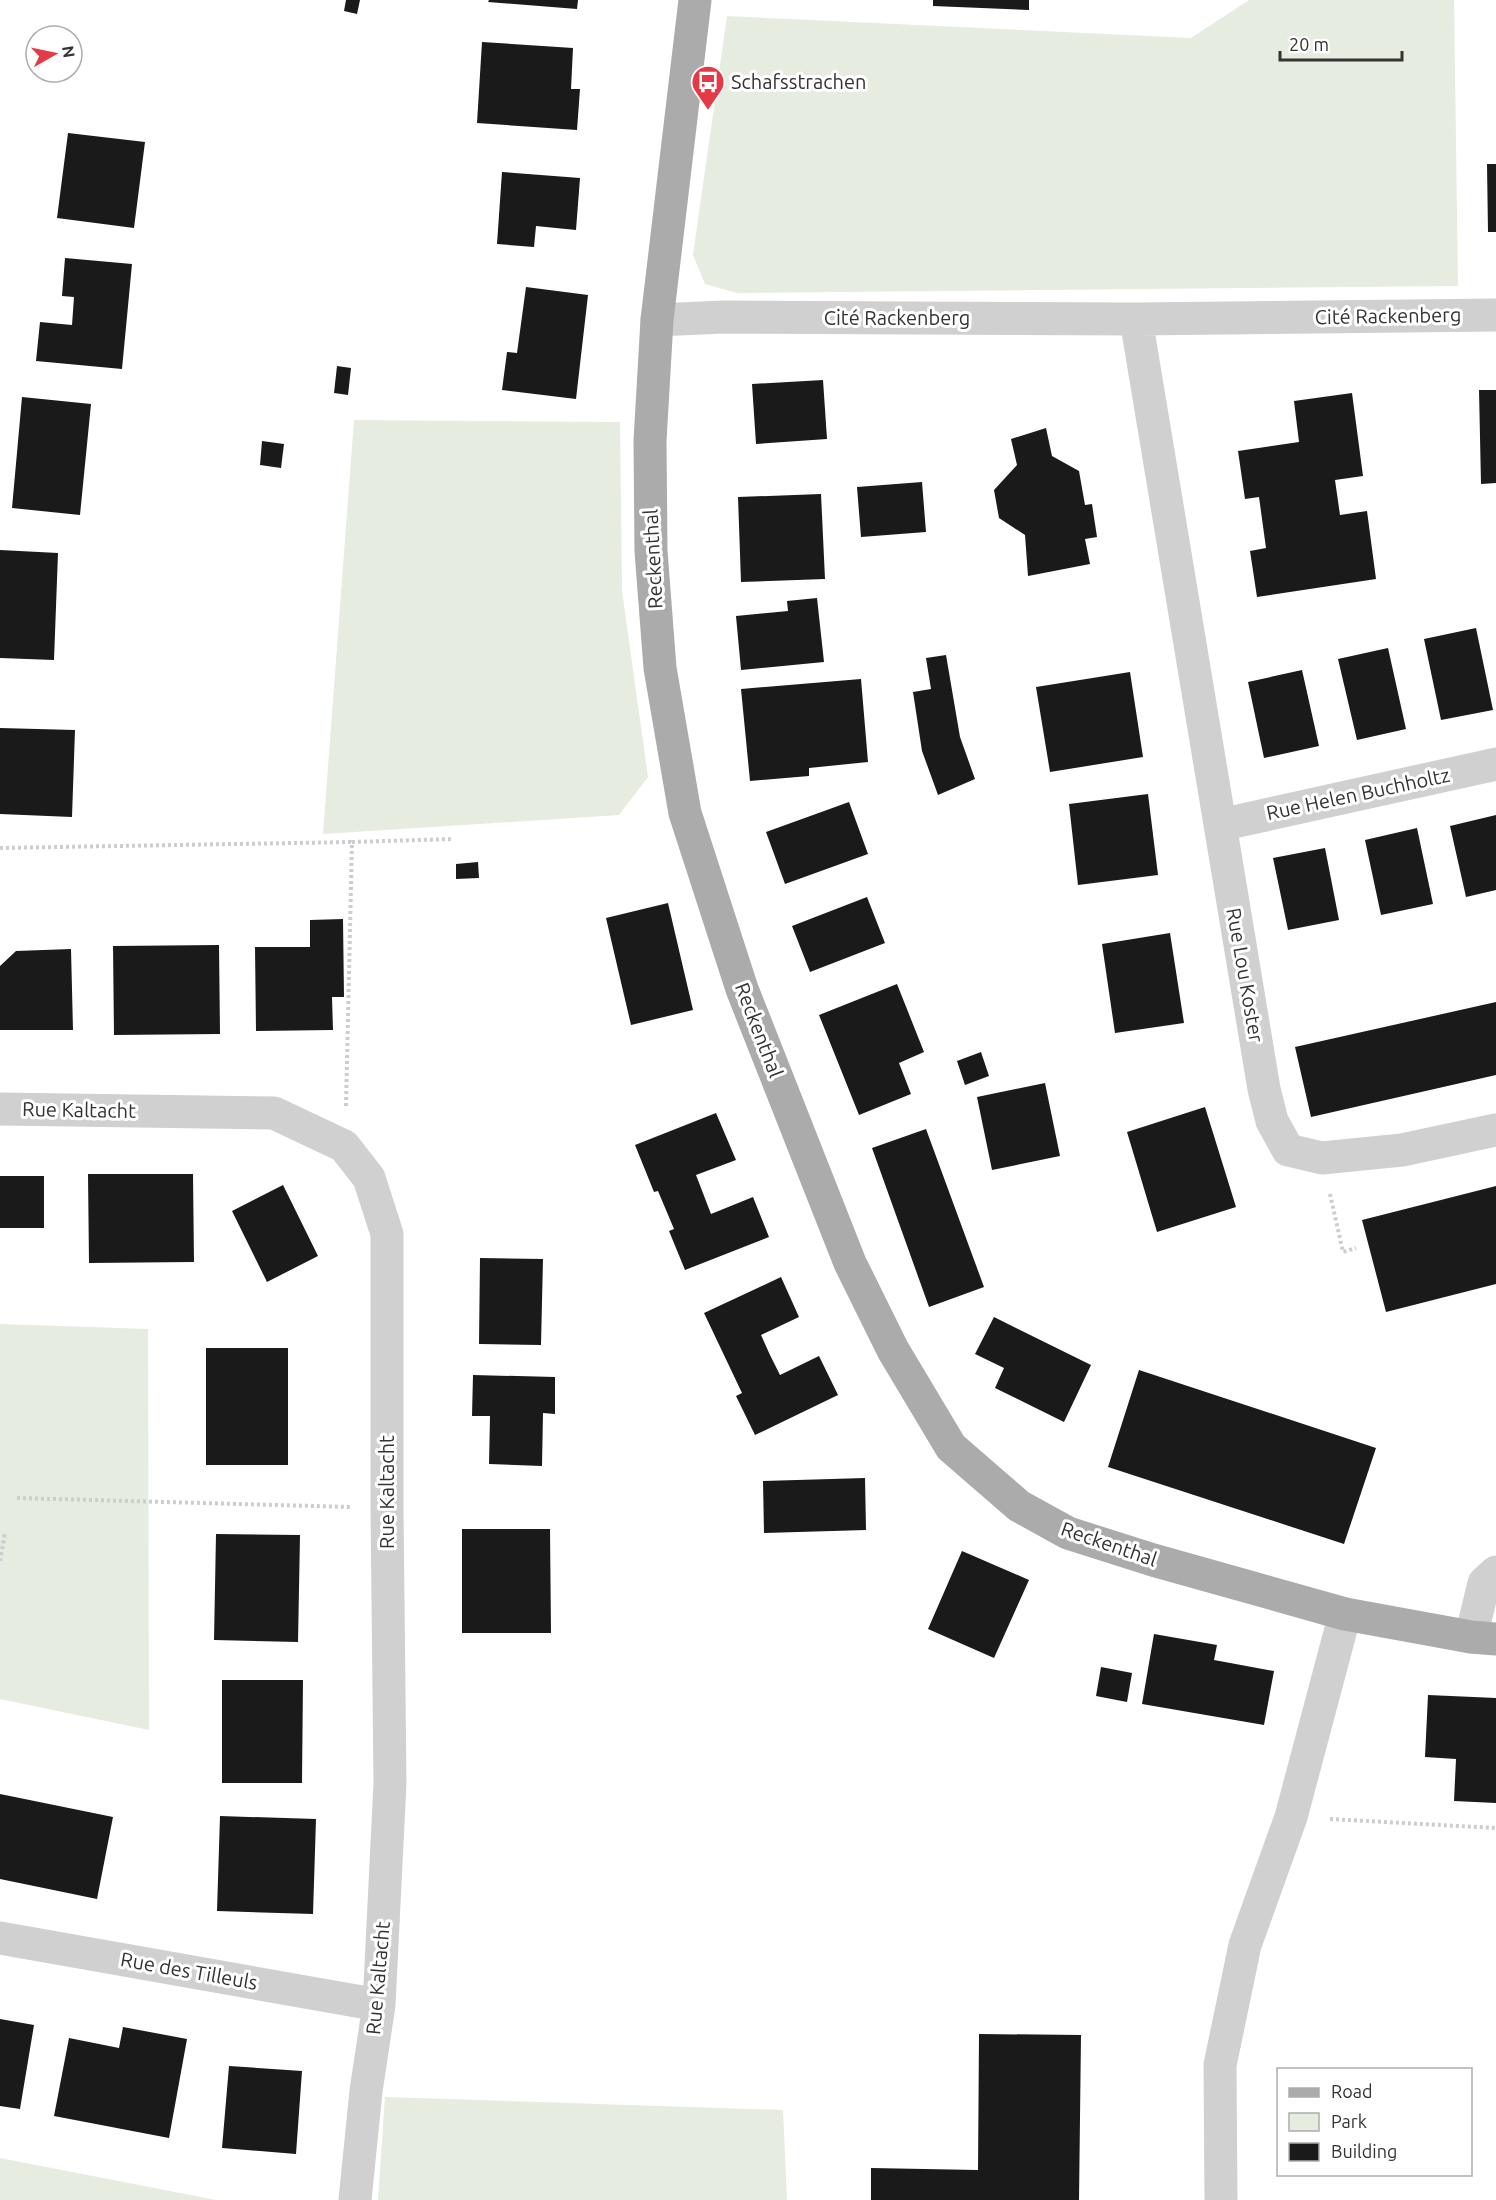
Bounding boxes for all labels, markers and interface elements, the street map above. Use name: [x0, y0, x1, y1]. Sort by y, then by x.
north arrow: [24, 24, 84, 84]
scale bar: [1280, 24, 1402, 62]
text: 20 m: [1289, 34, 1329, 54]
text: N: [59, 44, 79, 59]
bus stop icon: Schafsstrachen: [690, 64, 726, 111]
place label: Schafsstrachen: [731, 70, 866, 93]
street label: Cité Rackenberg: [1315, 303, 1461, 328]
street label: Cité Rackenberg: [824, 306, 970, 329]
street label: Reckenthal: [638, 509, 667, 609]
street label: Rue Helen Buchholtz: [1264, 763, 1452, 824]
street label: Rue Lou Koster: [1222, 906, 1269, 1044]
street label: Reckenthal: [731, 979, 788, 1081]
street label: Rue Kaltacht: [22, 1097, 136, 1122]
street label: Rue Kaltacht: [375, 1435, 398, 1549]
street label: Reckenthal: [1058, 1516, 1160, 1571]
street label: Rue Kaltacht: [361, 1920, 394, 2036]
street label: Rue des Tilleuls: [119, 1947, 259, 1994]
legend: [1277, 2068, 1472, 2176]
text: Road: [1331, 2081, 1373, 2101]
text: Park: [1331, 2111, 1367, 2131]
text: Building: [1331, 2141, 1397, 2161]

